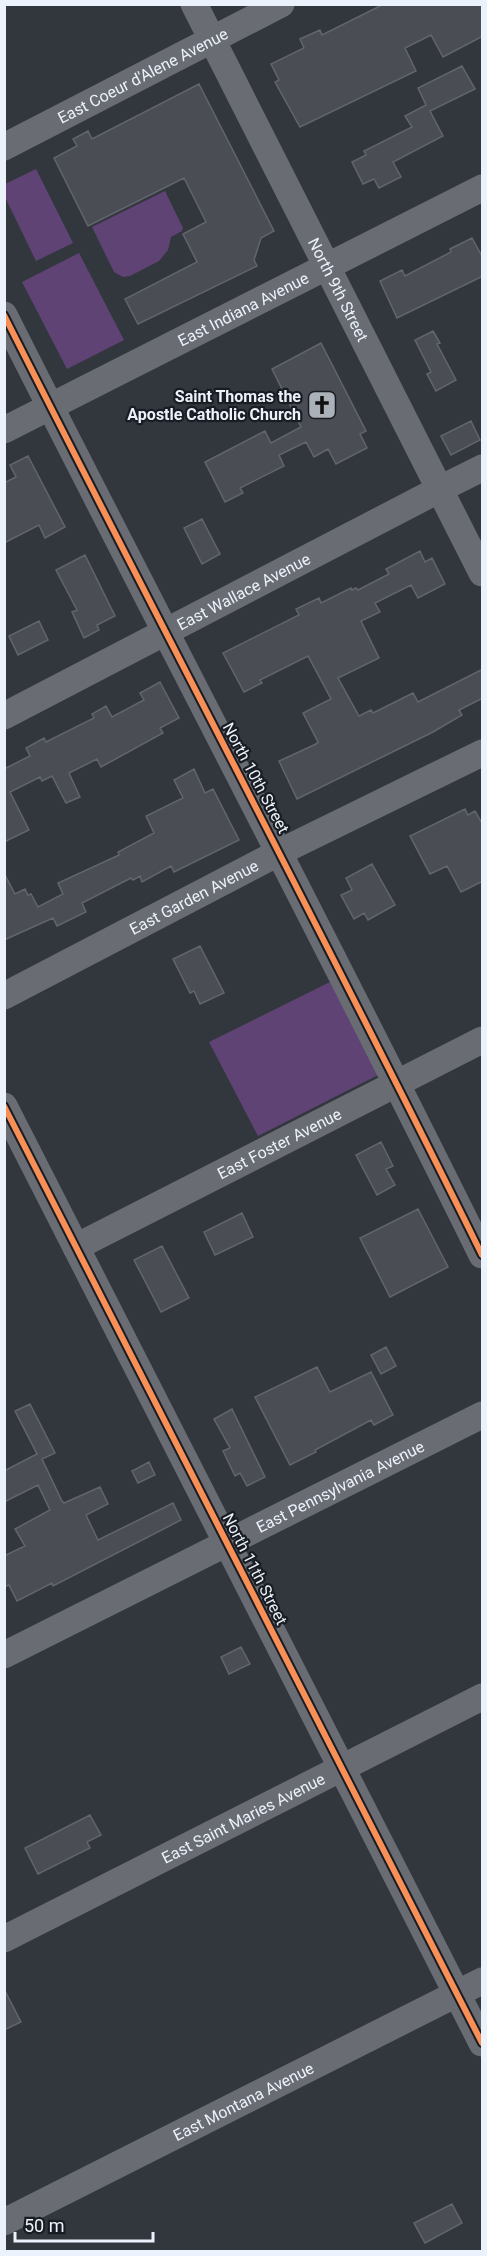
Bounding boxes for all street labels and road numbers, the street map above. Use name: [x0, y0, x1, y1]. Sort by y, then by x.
street label: East Coeur d'Alene Avenue: [54, 24, 231, 127]
street label: North 9th Street: [304, 235, 373, 344]
street label: East Indiana Avenue: [175, 268, 312, 350]
street label: East Wallace Avenue: [174, 549, 313, 634]
street label: North 10th Street: [219, 719, 293, 837]
street label: East Garden Avenue: [126, 856, 261, 938]
street label: East Foster Avenue: [214, 1104, 344, 1183]
street label: East Pennsylvania Avenue: [253, 1436, 427, 1536]
street label: North 11th Street: [219, 1510, 291, 1628]
street label: East Saint Maries Avenue: [158, 1769, 328, 1867]
street label: East Montana Avenue: [170, 2058, 317, 2145]

